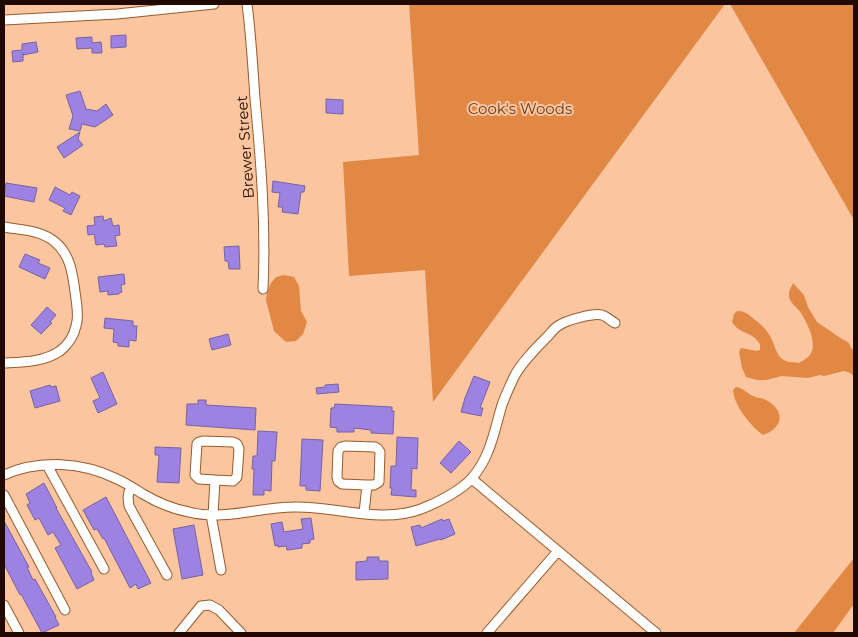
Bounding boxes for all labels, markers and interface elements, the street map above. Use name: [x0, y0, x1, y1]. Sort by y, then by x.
street label: Brewer Street: [232, 95, 258, 199]
park label: Cook's Woods: [468, 99, 572, 118]

